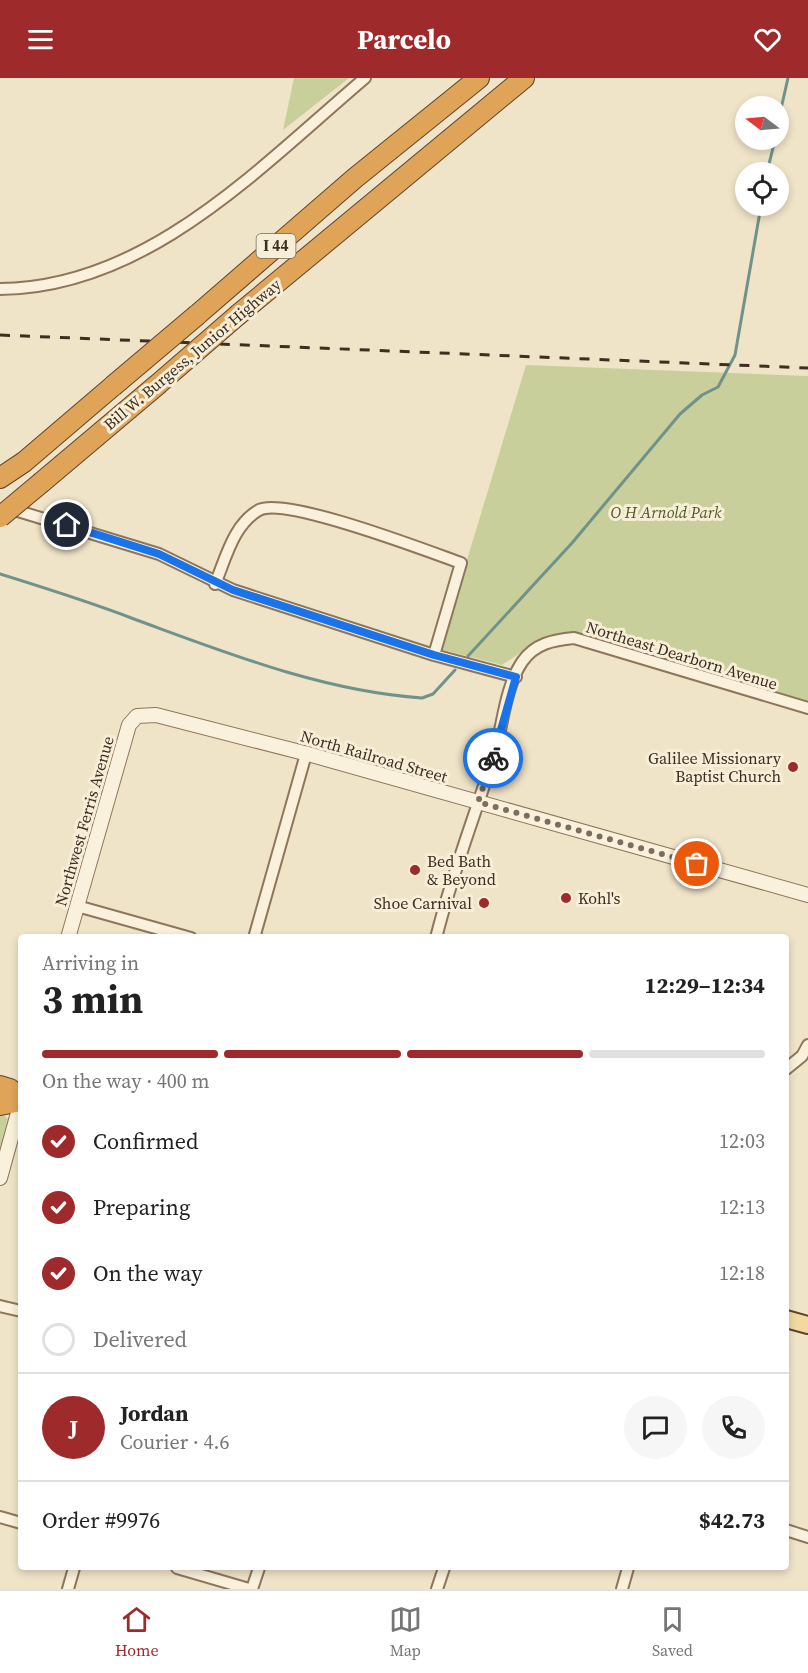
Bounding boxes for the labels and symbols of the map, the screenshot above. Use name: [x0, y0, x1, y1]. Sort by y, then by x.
north arrow: [735, 96, 789, 150]
road number: I 44: [256, 234, 296, 258]
street label: Bill W. Burgess, Junior Highway: [99, 273, 286, 435]
pin: [41, 499, 92, 550]
park label: O H Arnold Park: [611, 501, 722, 523]
street label: Northeast Dearborn Avenue: [584, 615, 780, 695]
street label: North Railroad Street: [298, 725, 451, 788]
courier: [463, 728, 523, 788]
street label: Northwest Ferris Avenue: [49, 733, 119, 909]
place label: Galilee Missionary Baptist Church: [648, 747, 782, 787]
marker: Galilee Missionary Baptist Church: [786, 760, 800, 774]
pin: [671, 838, 722, 889]
place label: Bed Bath & Beyond: [427, 850, 496, 890]
marker: Bed Bath & Beyond: [408, 863, 422, 877]
place label: Kohl's: [578, 887, 620, 909]
marker: Kohl's: [559, 891, 573, 905]
place label: Shoe Carnival: [374, 892, 472, 914]
marker: Shoe Carnival: [477, 896, 491, 910]

